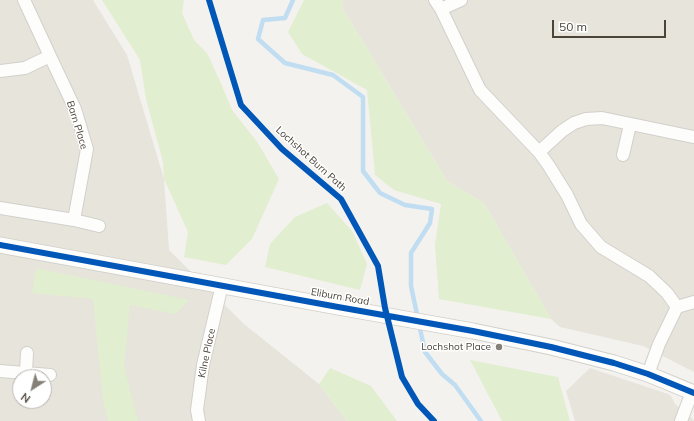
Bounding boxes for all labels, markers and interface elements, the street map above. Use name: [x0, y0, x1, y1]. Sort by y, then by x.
scale bar: [554, 12, 668, 38]
text: 50 m: [559, 19, 587, 34]
street label: Barn Place: [64, 99, 90, 151]
street label: Lochshot Burn Path: [273, 124, 349, 194]
street label: Eliburn Road: [310, 286, 370, 308]
street label: Kilne Place: [196, 327, 218, 379]
place label: Lochshot Place: [421, 341, 491, 353]
marker: Lochshot Place: [494, 342, 504, 352]
north arrow: [12, 369, 52, 409]
text: N: [18, 390, 33, 406]

